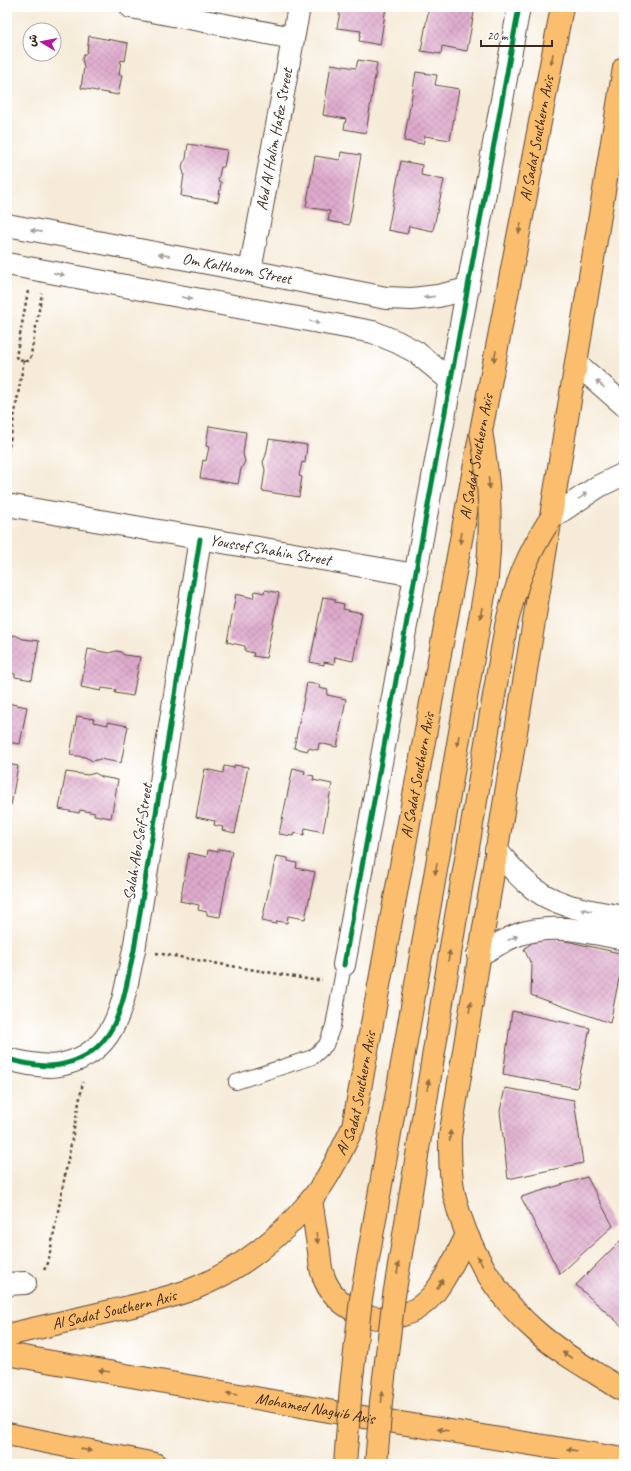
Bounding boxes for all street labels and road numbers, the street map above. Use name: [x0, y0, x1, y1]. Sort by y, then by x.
street label: Abd Al Halim Hafez Street: [251, 65, 298, 212]
street label: Al Sadat Southern Axis: [515, 73, 559, 203]
street label: Om Kalthoum Street: [181, 248, 295, 289]
street label: Al Sadat Southern Axis: [455, 391, 498, 521]
street label: Youssef Shahin Street: [208, 530, 335, 571]
street label: Al Sadat Southern Axis: [396, 709, 439, 840]
street label: Salah Abo Seif Street: [119, 780, 157, 902]
street label: Al Sadat Southern Axis: [331, 1028, 381, 1158]
street label: Al Sadat Southern Axis: [50, 1285, 180, 1334]
street label: Mohamed Naguib Axis: [254, 1388, 378, 1429]

